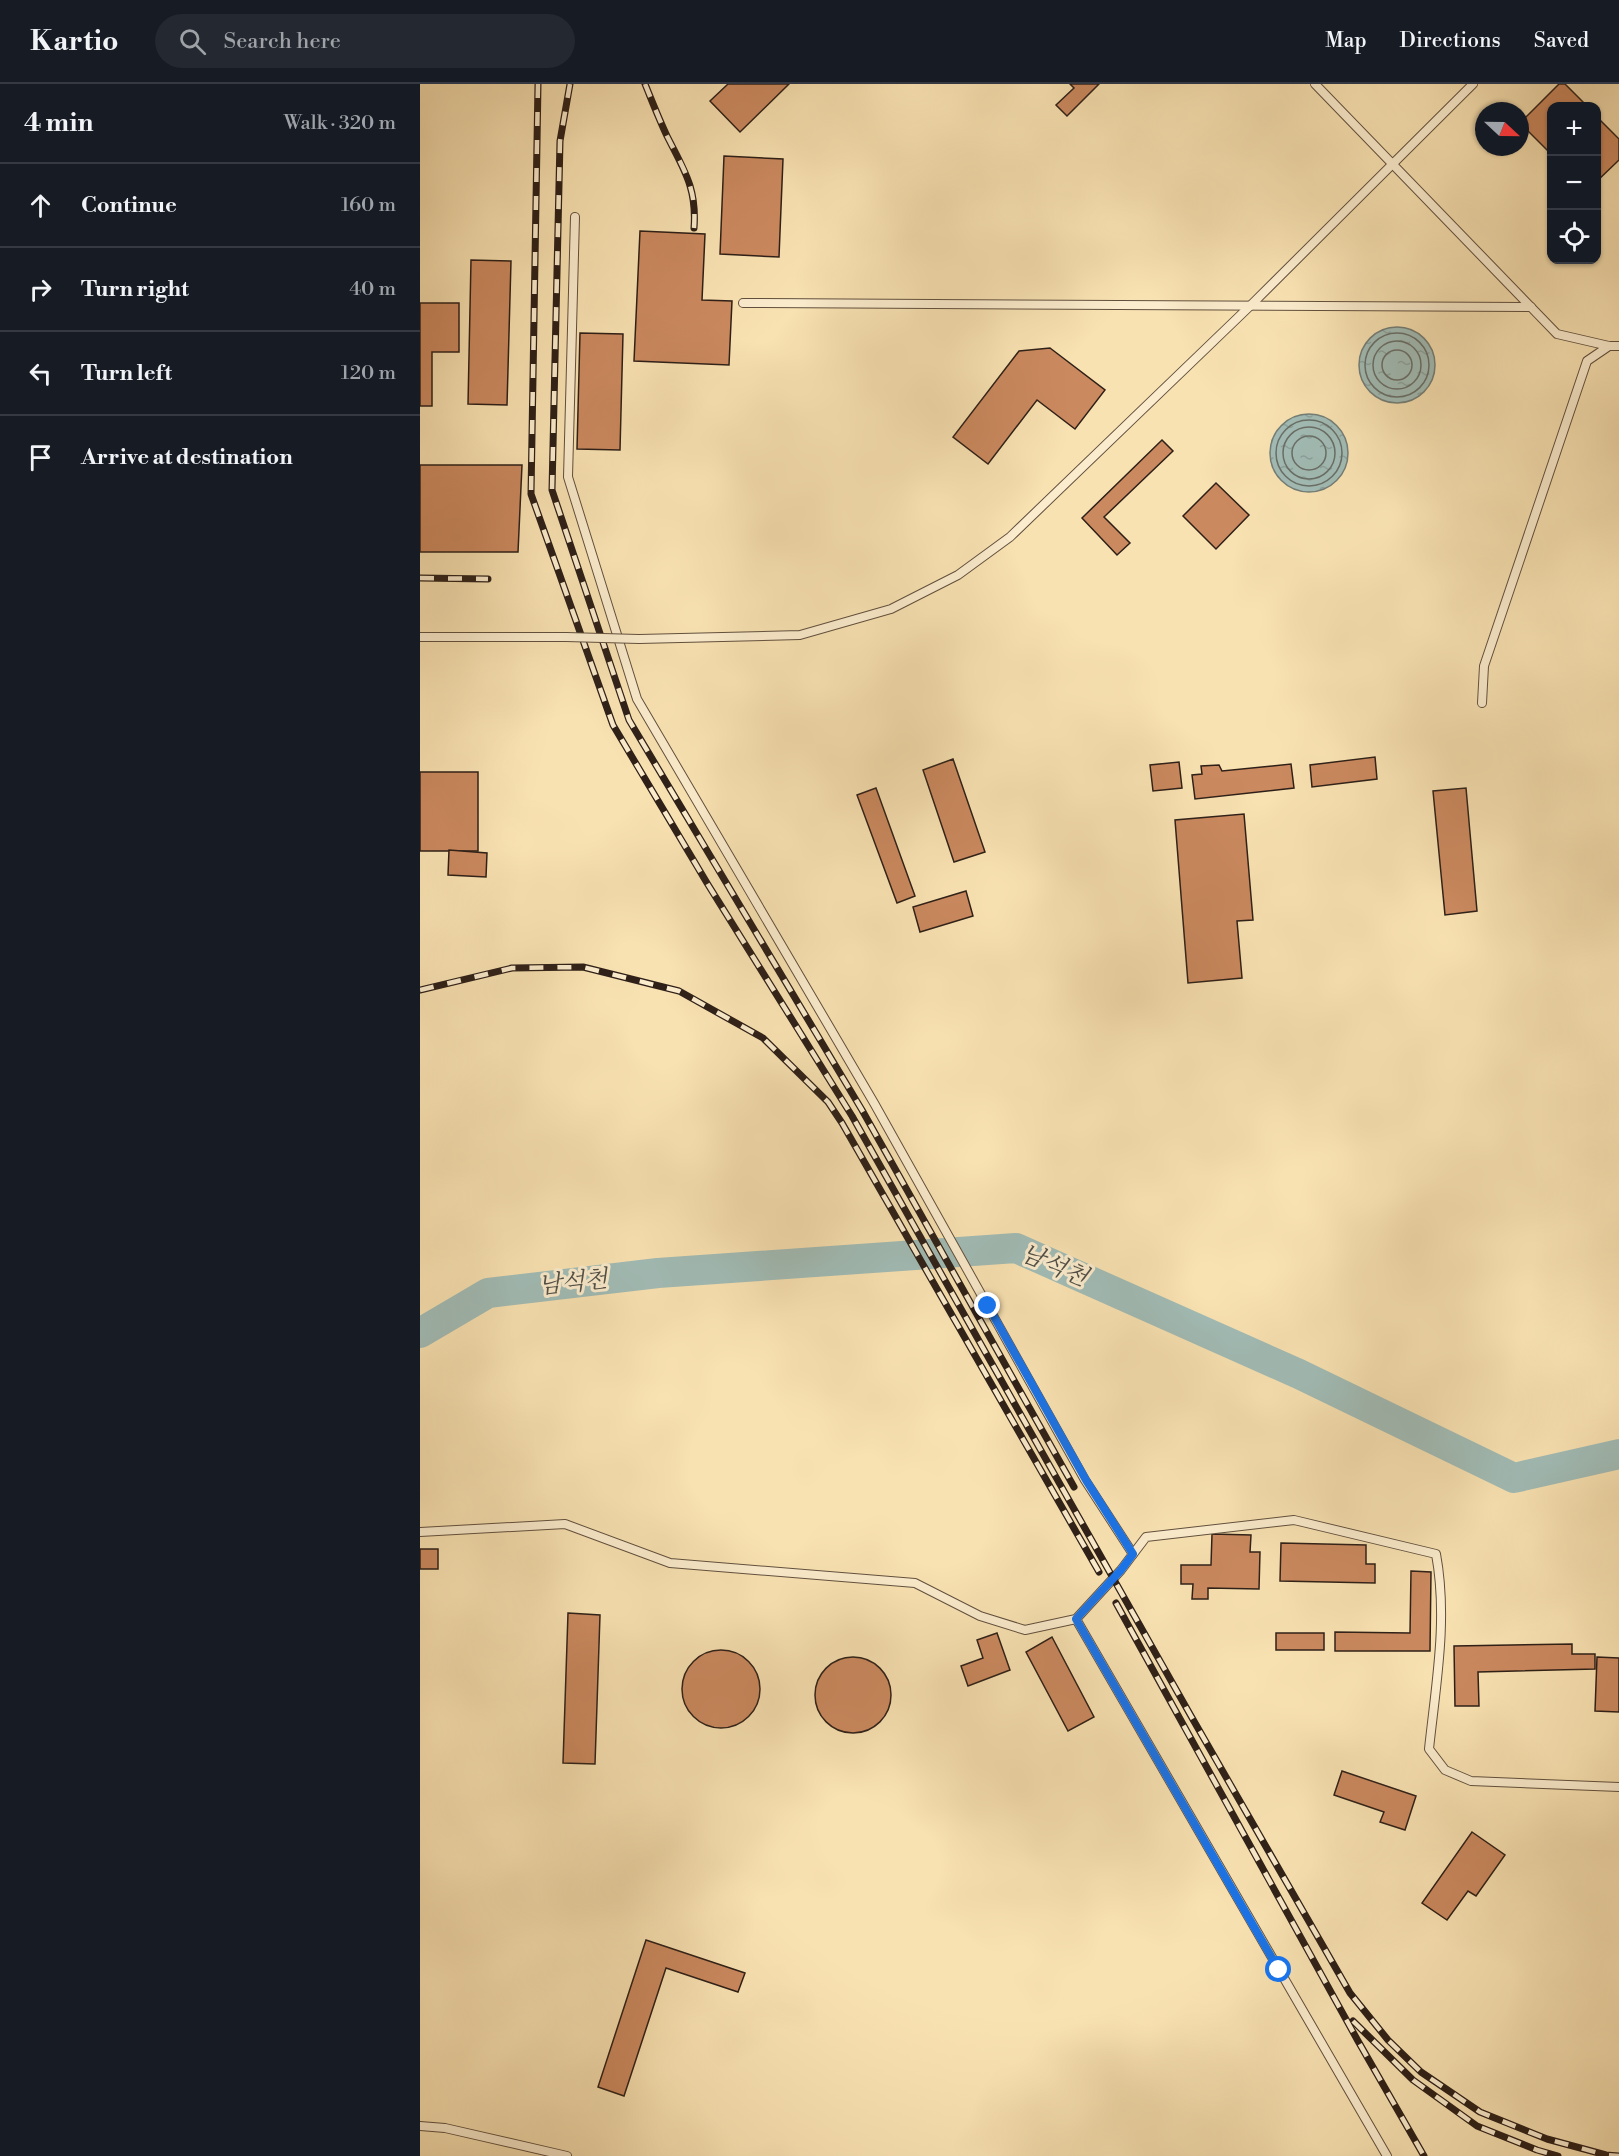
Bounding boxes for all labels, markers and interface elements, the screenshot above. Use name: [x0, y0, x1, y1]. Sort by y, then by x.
search box: [155, 14, 575, 68]
text: Kartio: [30, 24, 119, 59]
icon: search: [176, 25, 209, 58]
text: Search here: [224, 28, 341, 55]
text: Map: [1325, 28, 1367, 54]
text: Directions: [1400, 28, 1501, 54]
text: Saved: [1534, 28, 1589, 54]
north arrow: [1475, 102, 1529, 156]
map controls: [1547, 102, 1601, 264]
button: +: [1547, 102, 1601, 156]
text: 4 min: [24, 107, 94, 139]
text: Walk · 320 m: [284, 111, 396, 136]
button: −: [1547, 156, 1601, 210]
icon: ahead: [24, 189, 57, 222]
text: Continue: [81, 192, 177, 219]
text: 160 m: [341, 193, 396, 218]
button: locate: [1547, 210, 1601, 264]
icon: right: [24, 273, 57, 306]
text: Turn right: [81, 276, 189, 303]
text: 40 m: [349, 277, 396, 302]
icon: left: [24, 357, 57, 390]
text: Turn left: [81, 360, 172, 387]
text: 120 m: [341, 361, 396, 386]
icon: arrive: [24, 441, 57, 474]
text: Arrive at destination: [81, 444, 293, 471]
water label: 남석천: [1016, 1239, 1094, 1294]
water label: 남석천: [537, 1264, 611, 1302]
route end: [974, 1292, 1000, 1318]
route start: [1265, 1956, 1291, 1982]

